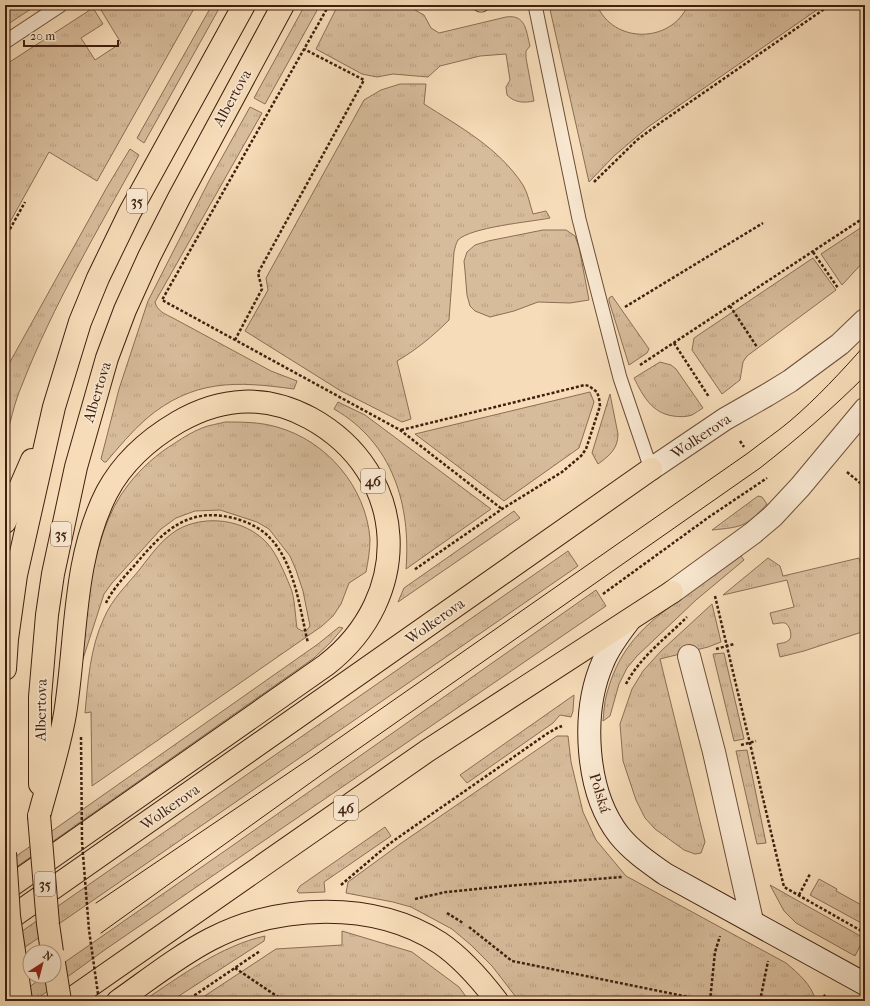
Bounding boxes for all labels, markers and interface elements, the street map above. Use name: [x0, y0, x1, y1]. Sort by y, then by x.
scale bar: [24, 22, 118, 48]
text: 20 m: [30, 29, 55, 43]
street label: Albertova: [208, 65, 256, 131]
road number: 35: [127, 189, 147, 213]
street label: Albertova: [79, 358, 115, 425]
street label: Wolkerova: [667, 409, 735, 463]
road number: 46: [361, 469, 385, 493]
road number: 35: [51, 522, 71, 546]
street label: Wolkerova: [401, 593, 469, 649]
street label: Albertova: [31, 678, 51, 742]
street label: Polská: [585, 771, 615, 816]
street label: Wolkerova: [136, 779, 204, 835]
road number: 46: [334, 796, 358, 820]
road number: 35: [35, 872, 55, 896]
north arrow: [22, 944, 62, 984]
text: N: [40, 949, 55, 964]

